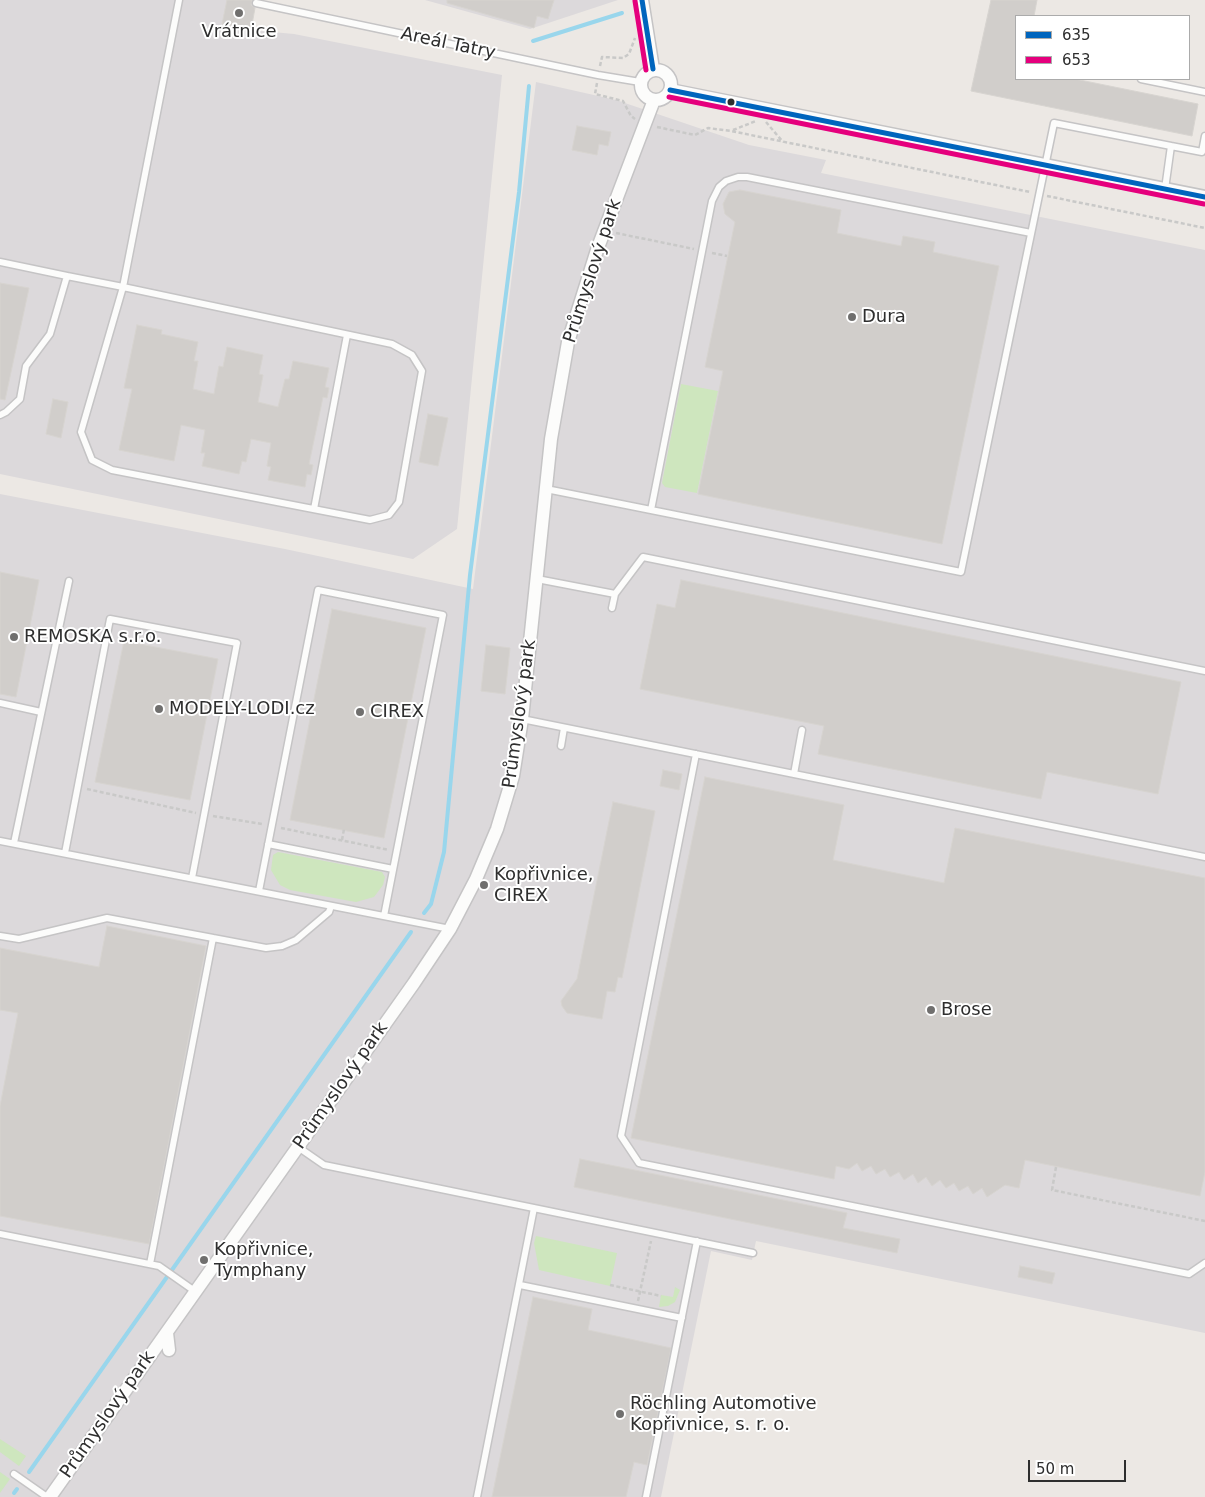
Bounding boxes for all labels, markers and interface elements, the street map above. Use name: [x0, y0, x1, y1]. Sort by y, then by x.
marker: Vrátnice: [233, 7, 245, 19]
legend: [1015, 15, 1190, 80]
place label: Vrátnice: [201, 21, 277, 43]
street label: Areál Tatry: [399, 23, 497, 65]
text: 635: [1062, 26, 1091, 44]
text: 653: [1062, 51, 1091, 69]
unlabelled marker: [726, 97, 736, 107]
street label: Průmyslový park: [560, 196, 626, 346]
place label: Dura: [862, 306, 906, 328]
marker: Dura: [846, 311, 858, 323]
place label: REMOSKA s.r.o.: [24, 626, 162, 648]
marker: REMOSKA s.r.o.: [8, 631, 20, 643]
street label: Průmyslový park: [499, 638, 541, 790]
place label: MODELY-LODI.cz: [169, 698, 315, 720]
place label: CIREX: [370, 701, 424, 723]
marker: MODELY-LODI.cz: [153, 703, 165, 715]
marker: CIREX: [354, 706, 366, 718]
place label: Kopřivnice, CIREX: [494, 864, 594, 906]
marker: Kopřivnice, CIREX: [478, 879, 490, 891]
place label: Brose: [941, 999, 992, 1021]
marker: Brose: [925, 1004, 937, 1016]
street label: Průmyslový park: [289, 1018, 393, 1154]
place label: Kopřivnice, Tymphany: [214, 1239, 314, 1282]
marker: Kopřivnice, Tymphany: [198, 1254, 210, 1266]
street label: Průmyslový park: [56, 1347, 160, 1483]
place label: Röchling Automotive Kopřivnice, s. r. o.: [630, 1393, 817, 1436]
marker: Röchling Automotive Kopřivnice, s. r. o.: [614, 1408, 626, 1420]
scale bar: [1030, 1450, 1128, 1482]
text: 50 m: [1036, 1460, 1074, 1478]

